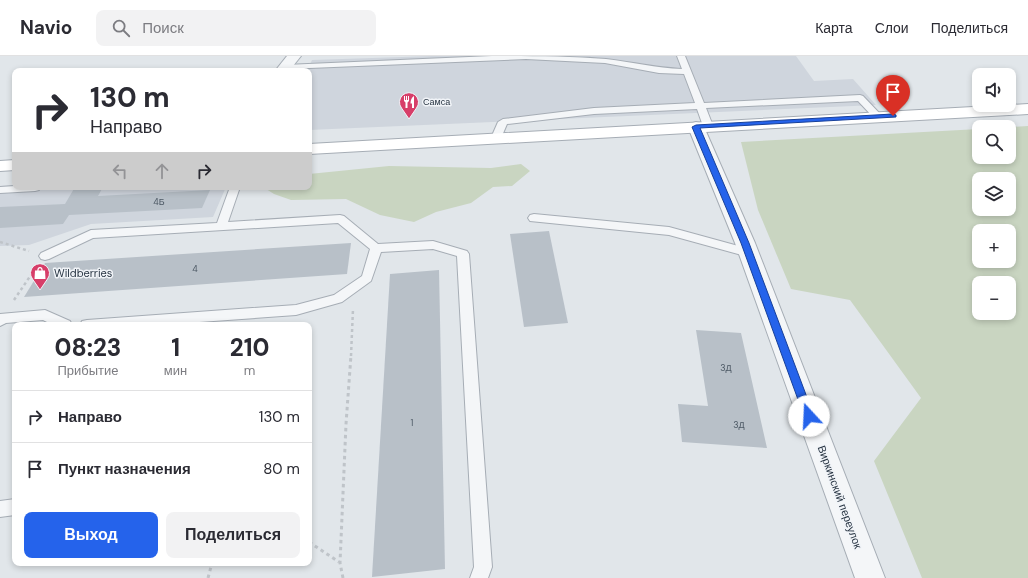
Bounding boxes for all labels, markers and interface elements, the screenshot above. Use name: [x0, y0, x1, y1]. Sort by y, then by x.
search box: [96, 10, 376, 46]
text: Navio: [20, 15, 72, 40]
icon: search: [110, 17, 132, 39]
text: Поиск: [142, 18, 184, 38]
text: Карта: [815, 19, 853, 37]
text: Слои: [875, 19, 909, 37]
text: Поделиться: [931, 19, 1008, 37]
map controls: [972, 68, 1016, 320]
button: sound: [972, 68, 1016, 112]
pin: [876, 75, 910, 116]
text: 130 m: [90, 79, 170, 116]
icon: arrive: [882, 81, 904, 103]
icon: right: [24, 84, 76, 136]
restaurant icon: Самса: [398, 91, 420, 119]
place label: Самса: [423, 96, 450, 108]
text: Направо: [90, 115, 162, 139]
button: search: [972, 120, 1016, 164]
icon: left: [109, 160, 131, 182]
icon: ahead: [151, 160, 173, 182]
icon: right: [193, 160, 215, 182]
button: layers: [972, 172, 1016, 216]
house number: 4Б: [153, 196, 165, 208]
button: +: [972, 224, 1016, 268]
shop icon: Wildberries: [29, 262, 51, 290]
house number: 4: [192, 263, 198, 275]
place label: Wildberries: [54, 266, 112, 280]
button: −: [972, 276, 1016, 320]
text: 08:23: [55, 332, 121, 363]
text: 1: [171, 332, 180, 363]
text: 210: [230, 332, 269, 363]
text: Прибытие: [57, 362, 118, 379]
text: мин: [164, 362, 187, 379]
text: m: [244, 362, 255, 379]
house number: 3Д: [720, 362, 732, 374]
position arrow: [788, 395, 830, 437]
icon: right: [24, 406, 46, 428]
text: Направо: [58, 407, 122, 427]
text: 130 m: [259, 407, 300, 427]
house number: 1: [411, 417, 414, 429]
house number: 3Д: [733, 419, 745, 431]
street label: Виркинский переулок: [815, 443, 865, 551]
icon: arrive: [24, 458, 46, 480]
text: Пункт назначения: [58, 459, 191, 479]
text: 80 m: [263, 459, 300, 479]
button: Выход: [24, 512, 158, 558]
button: Поделиться: [166, 512, 300, 558]

